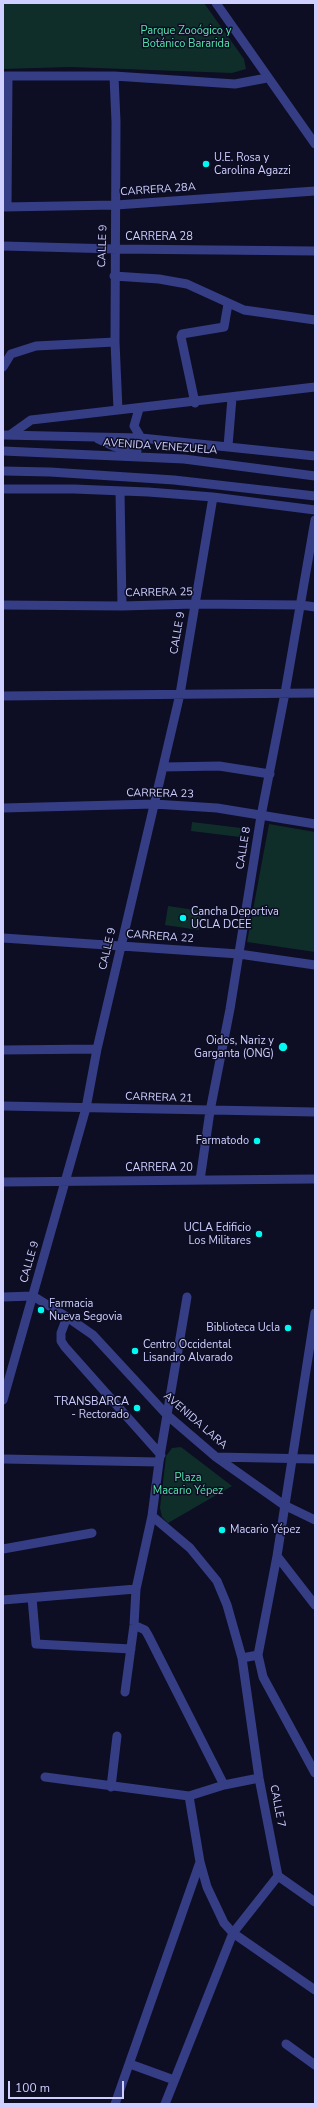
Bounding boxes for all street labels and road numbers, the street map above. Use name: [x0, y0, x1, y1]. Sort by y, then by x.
street label: CARRERA 28A: [120, 181, 196, 199]
street label: CALLE 9: [96, 224, 110, 268]
street label: CARRERA 28: [125, 230, 193, 244]
street label: AVENIDA VENEZUELA: [102, 436, 218, 458]
street label: CARRERA 25: [125, 586, 193, 600]
street label: CALLE 9: [168, 611, 188, 655]
street label: CARRERA 23: [126, 787, 194, 801]
street label: CALLE 8: [234, 826, 254, 870]
street label: CALLE 9: [97, 927, 119, 971]
street label: CARRERA 22: [126, 928, 194, 946]
street label: CARRERA 21: [125, 1090, 193, 1106]
street label: CARRERA 20: [125, 1161, 193, 1175]
street label: CALLE 9: [18, 1240, 42, 1284]
street label: AVENIDA LARA: [160, 1390, 230, 1452]
street label: CALLE 7: [266, 1784, 288, 1828]

